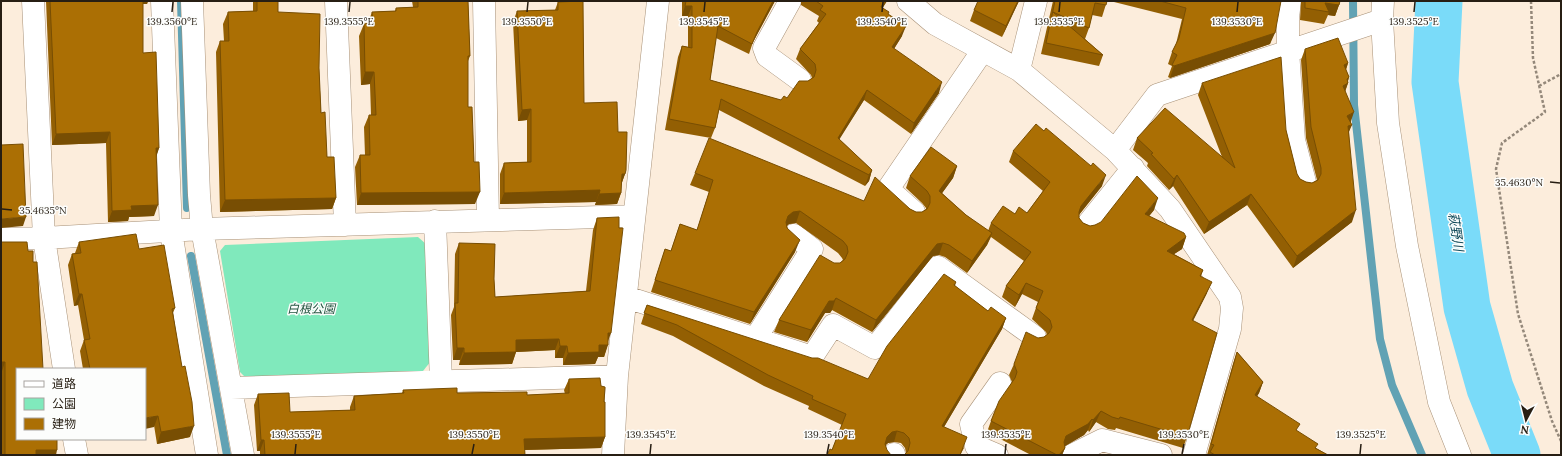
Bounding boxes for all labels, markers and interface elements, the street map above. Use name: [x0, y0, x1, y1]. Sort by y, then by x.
text: 139.3560°E: [147, 15, 197, 28]
text: 139.3555°E: [324, 15, 374, 28]
text: 139.3550°E: [502, 15, 552, 28]
text: 139.3545°E: [679, 15, 729, 28]
text: 139.3540°E: [857, 15, 907, 28]
text: 139.3535°E: [1034, 15, 1084, 28]
text: 139.3530°E: [1212, 15, 1262, 28]
text: 139.3525°E: [1389, 15, 1439, 28]
text: 35.4630°N: [1495, 176, 1543, 189]
text: 35.4635°N: [19, 204, 67, 217]
water label: 萩野川: [1445, 211, 1467, 254]
park label: 白根公園: [287, 301, 337, 316]
legend: [16, 368, 146, 440]
text: 道路: [52, 376, 76, 391]
text: 公園: [52, 396, 76, 411]
north arrow: [1506, 400, 1546, 440]
text: 建物: [52, 416, 76, 431]
text: N: [1519, 422, 1530, 437]
text: 139.3555°E: [271, 428, 321, 441]
text: 139.3550°E: [449, 428, 499, 441]
text: 139.3545°E: [626, 428, 676, 441]
text: 139.3540°E: [804, 428, 854, 441]
text: 139.3535°E: [981, 428, 1031, 441]
text: 139.3530°E: [1159, 428, 1209, 441]
text: 139.3525°E: [1336, 428, 1386, 441]

